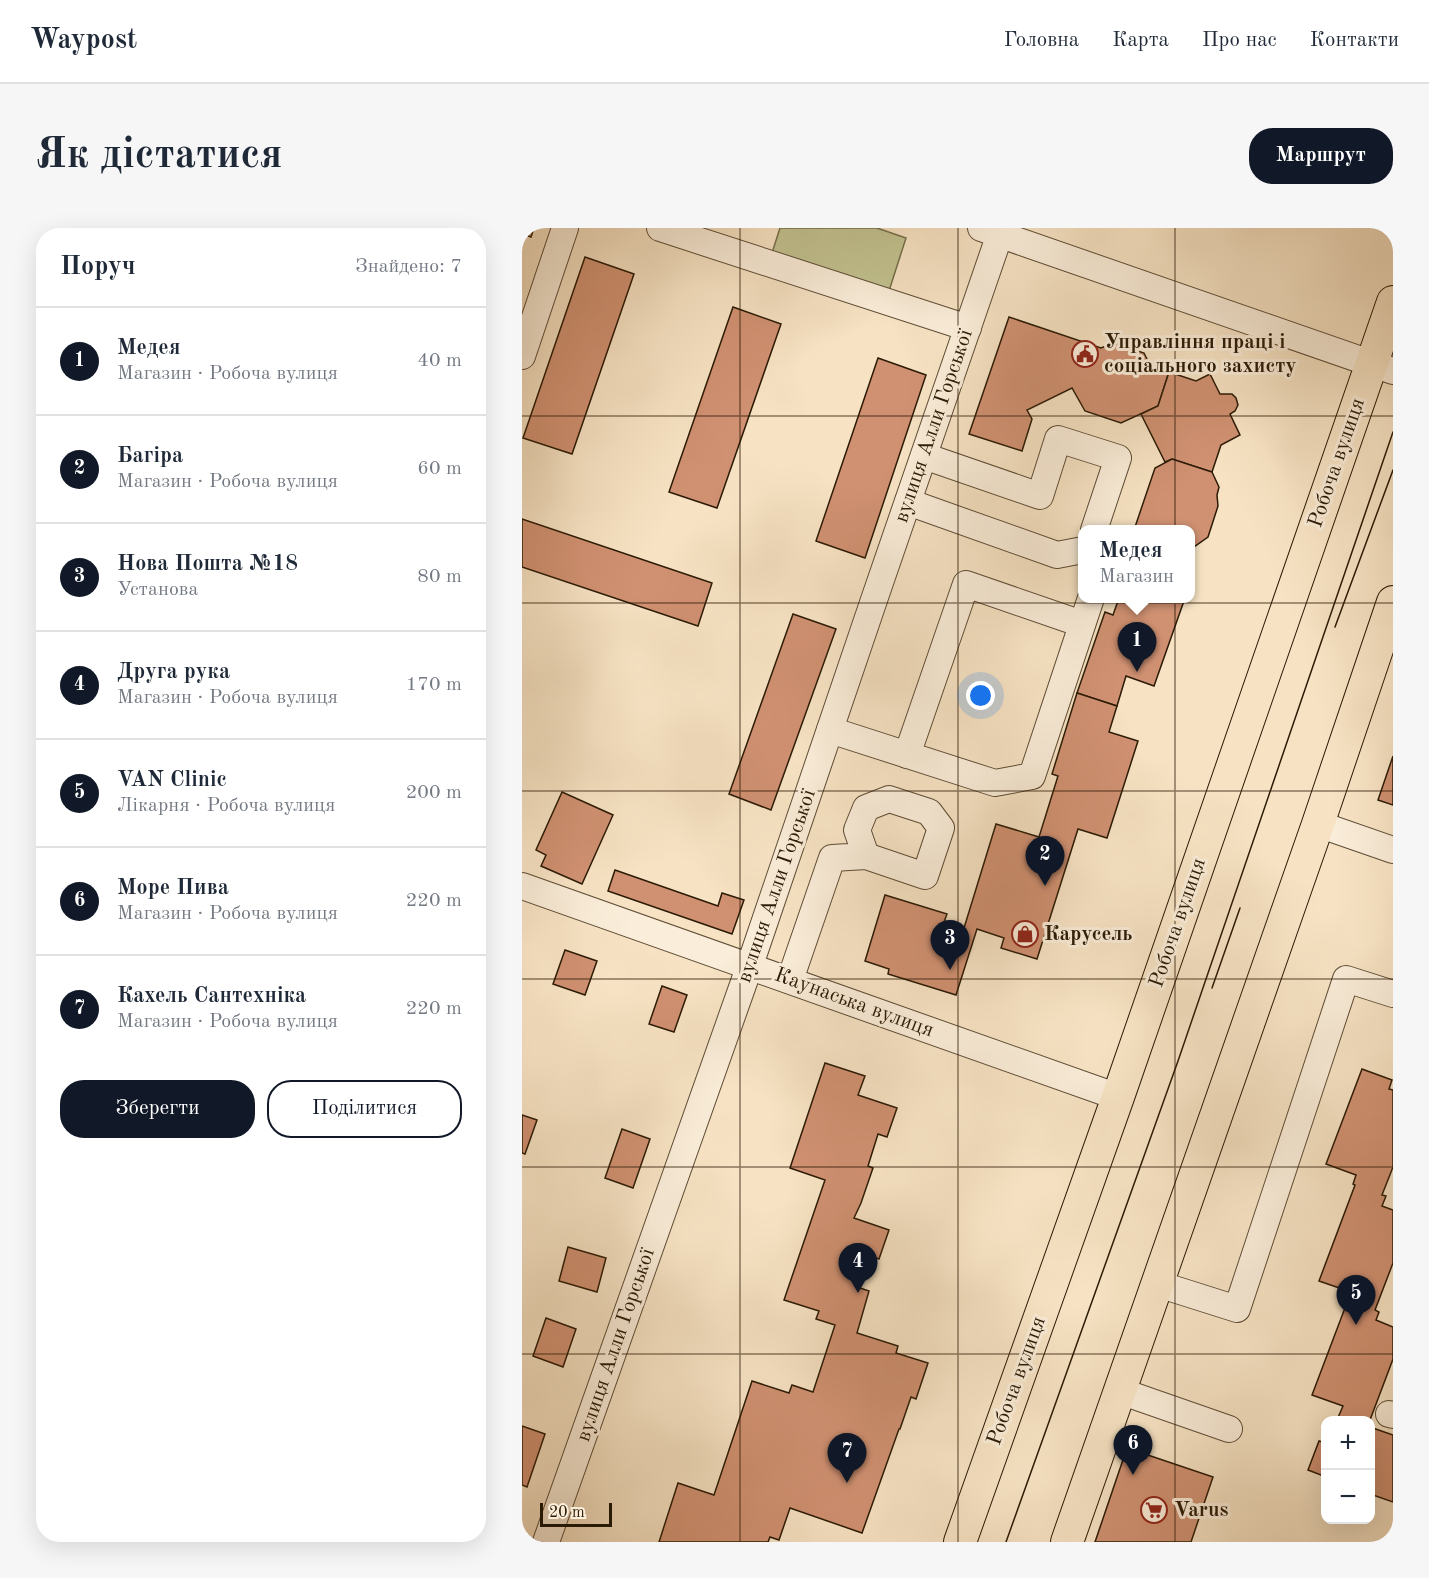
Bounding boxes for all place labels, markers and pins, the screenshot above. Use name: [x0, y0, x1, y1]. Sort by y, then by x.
place label: Управління праці і соціального захисту: [1104, 332, 1296, 377]
public building icon: Управління праці і соціального захисту: [1070, 339, 1100, 369]
pin: 1: [1118, 622, 1156, 672]
pin: 2: [1026, 836, 1064, 886]
shop icon: Карусель: [1010, 919, 1040, 949]
pin: 3: [930, 920, 970, 970]
place label: Карусель: [1044, 924, 1133, 945]
pin: 4: [838, 1244, 878, 1293]
pin: 5: [1336, 1276, 1376, 1325]
pin: 6: [1114, 1426, 1152, 1475]
pin: 7: [828, 1434, 866, 1483]
supermarket icon: Varus: [1139, 1495, 1169, 1525]
place label: Varus: [1174, 1500, 1229, 1521]

